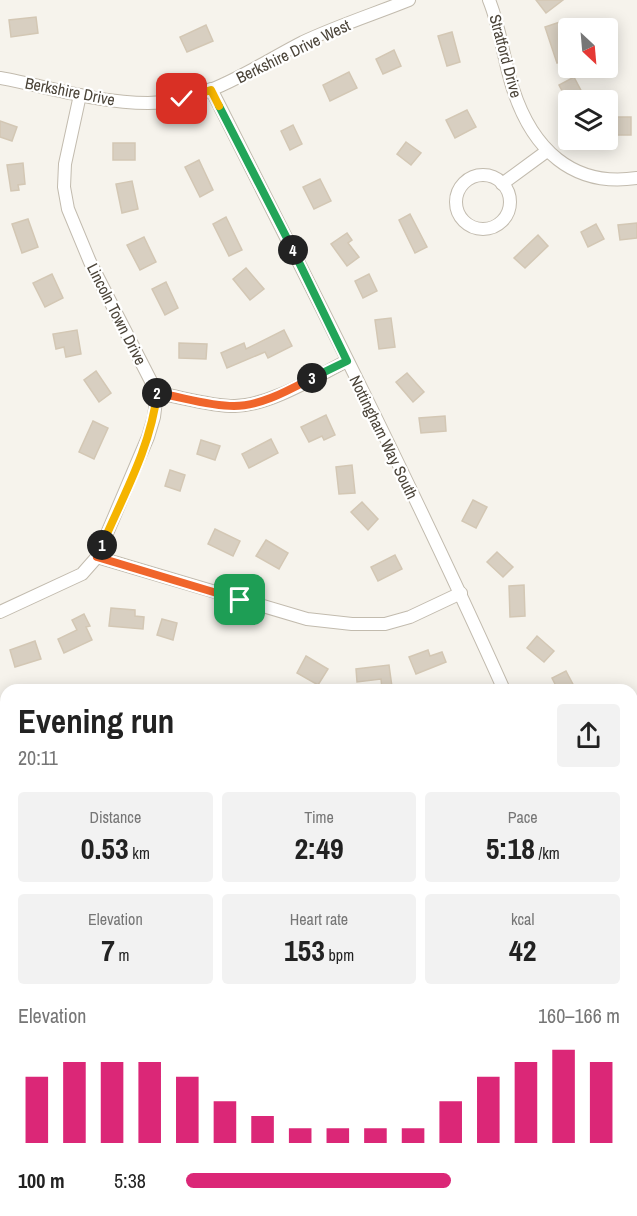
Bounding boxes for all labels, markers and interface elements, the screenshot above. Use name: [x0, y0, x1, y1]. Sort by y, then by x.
street label: Stratford Drive: [484, 12, 528, 100]
street label: Berkshire Drive West: [232, 14, 354, 88]
north arrow: [558, 18, 618, 78]
map controls: [558, 18, 618, 150]
street label: Berkshire Drive: [23, 72, 117, 110]
pin: [156, 73, 207, 124]
icon: check: [165, 82, 198, 115]
button: layers: [558, 90, 618, 150]
pin: 4: [278, 235, 308, 265]
text: 4: [289, 239, 297, 261]
street label: Lincoln Town Drive: [82, 259, 152, 369]
pin: 3: [297, 363, 327, 393]
text: 3: [308, 367, 316, 389]
street label: Nottingham Way South: [344, 371, 424, 503]
pin: 2: [142, 378, 172, 408]
text: 2: [153, 382, 161, 404]
pin: 1: [87, 530, 117, 560]
text: 1: [98, 534, 106, 556]
pin: [214, 574, 265, 625]
icon: arrive: [223, 583, 256, 616]
text: Evening run: [18, 699, 174, 743]
button: share: [557, 704, 620, 767]
text: 20:11: [18, 744, 58, 771]
text: Distance: [89, 806, 141, 828]
text: Time: [304, 806, 334, 828]
text: Pace: [508, 806, 538, 828]
text: 0.53: [81, 828, 129, 868]
text: 2:49: [294, 828, 344, 868]
text: 5:18: [486, 828, 535, 868]
text: km: [129, 842, 150, 864]
text: /km: [535, 842, 560, 864]
text: Elevation: [88, 908, 143, 930]
text: Heart rate: [290, 908, 348, 930]
text: kcal: [511, 908, 534, 930]
text: 7: [101, 930, 115, 970]
text: 153: [284, 930, 325, 970]
text: 42: [509, 930, 536, 970]
text: m: [115, 944, 129, 966]
text: bpm: [325, 944, 354, 966]
text: Elevation: [18, 1002, 86, 1029]
text: 160–166 m: [538, 1002, 620, 1029]
text: 100 m: [18, 1167, 65, 1194]
text: 5:38: [114, 1167, 146, 1194]

